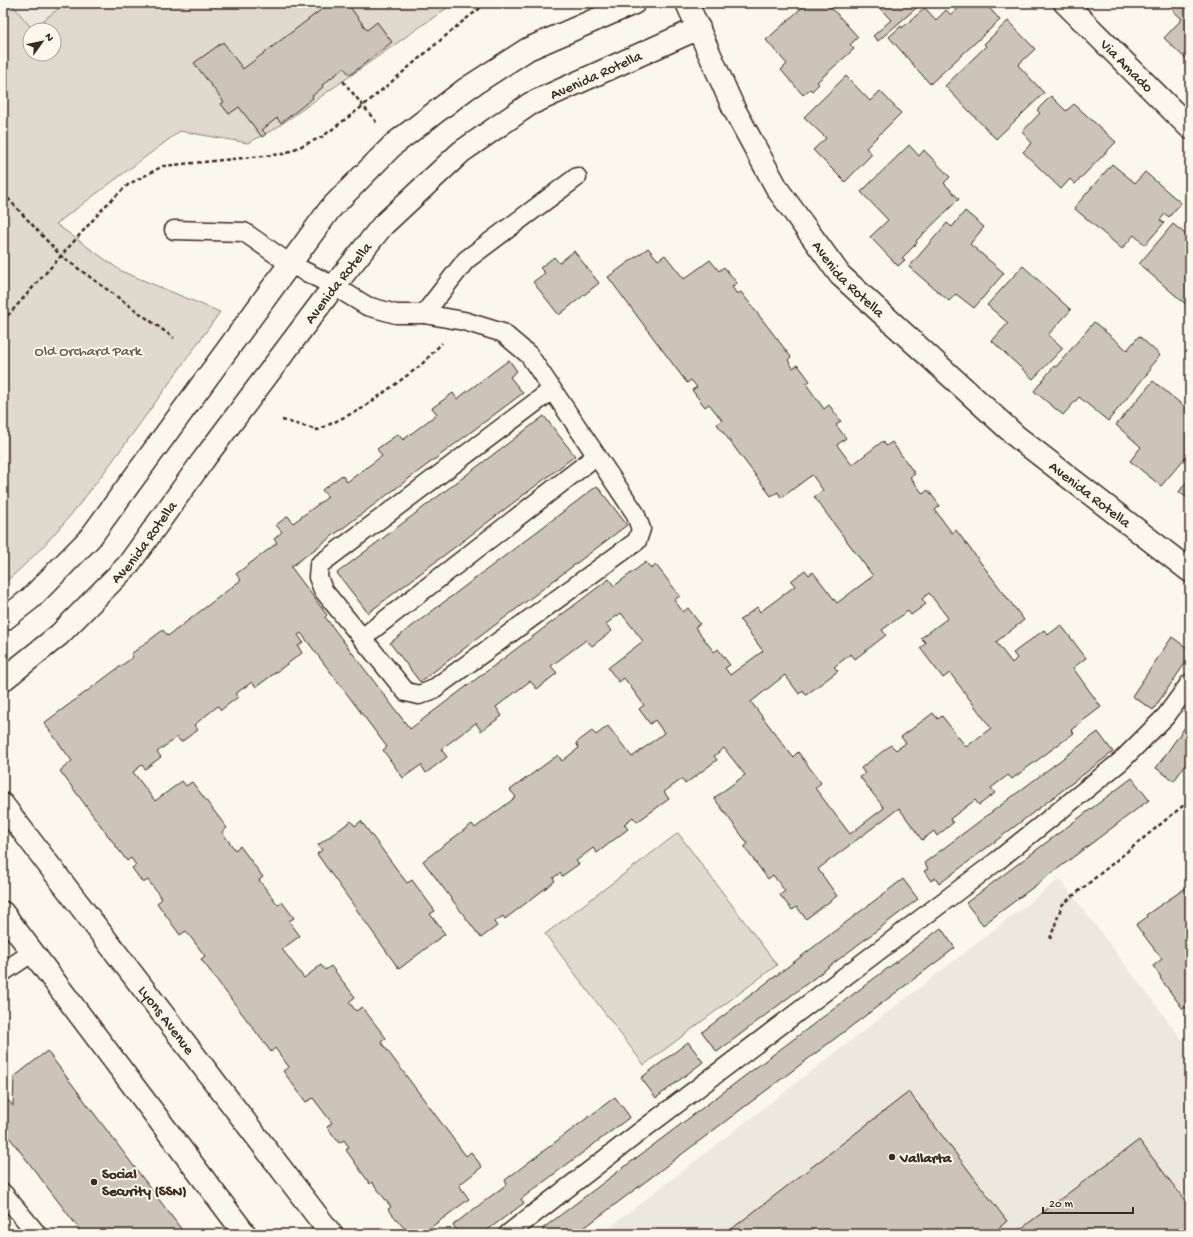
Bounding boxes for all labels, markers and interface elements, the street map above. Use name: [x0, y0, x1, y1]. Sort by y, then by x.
north arrow: [22, 22, 62, 62]
text: N: [42, 31, 56, 44]
street label: Via Amado: [1095, 36, 1156, 97]
street label: Avenida Rotella: [548, 48, 646, 105]
street label: Avenida Rotella: [807, 238, 888, 323]
street label: Avenida Rotella: [302, 239, 377, 328]
park label: Old Orchard Park: [35, 343, 143, 361]
street label: Avenida Rotella: [1045, 458, 1134, 533]
street label: Avenida Rotella: [108, 498, 182, 588]
street label: Lyons Avenue: [133, 983, 198, 1059]
place label: Vallarta: [899, 1150, 952, 1168]
marker: Vallarta: [887, 1152, 897, 1162]
place label: Social Security (SSN): [102, 1166, 187, 1201]
marker: Social Security (SSN): [89, 1177, 99, 1187]
scale bar: [1043, 1189, 1133, 1215]
text: 20 m: [1049, 1198, 1074, 1212]

